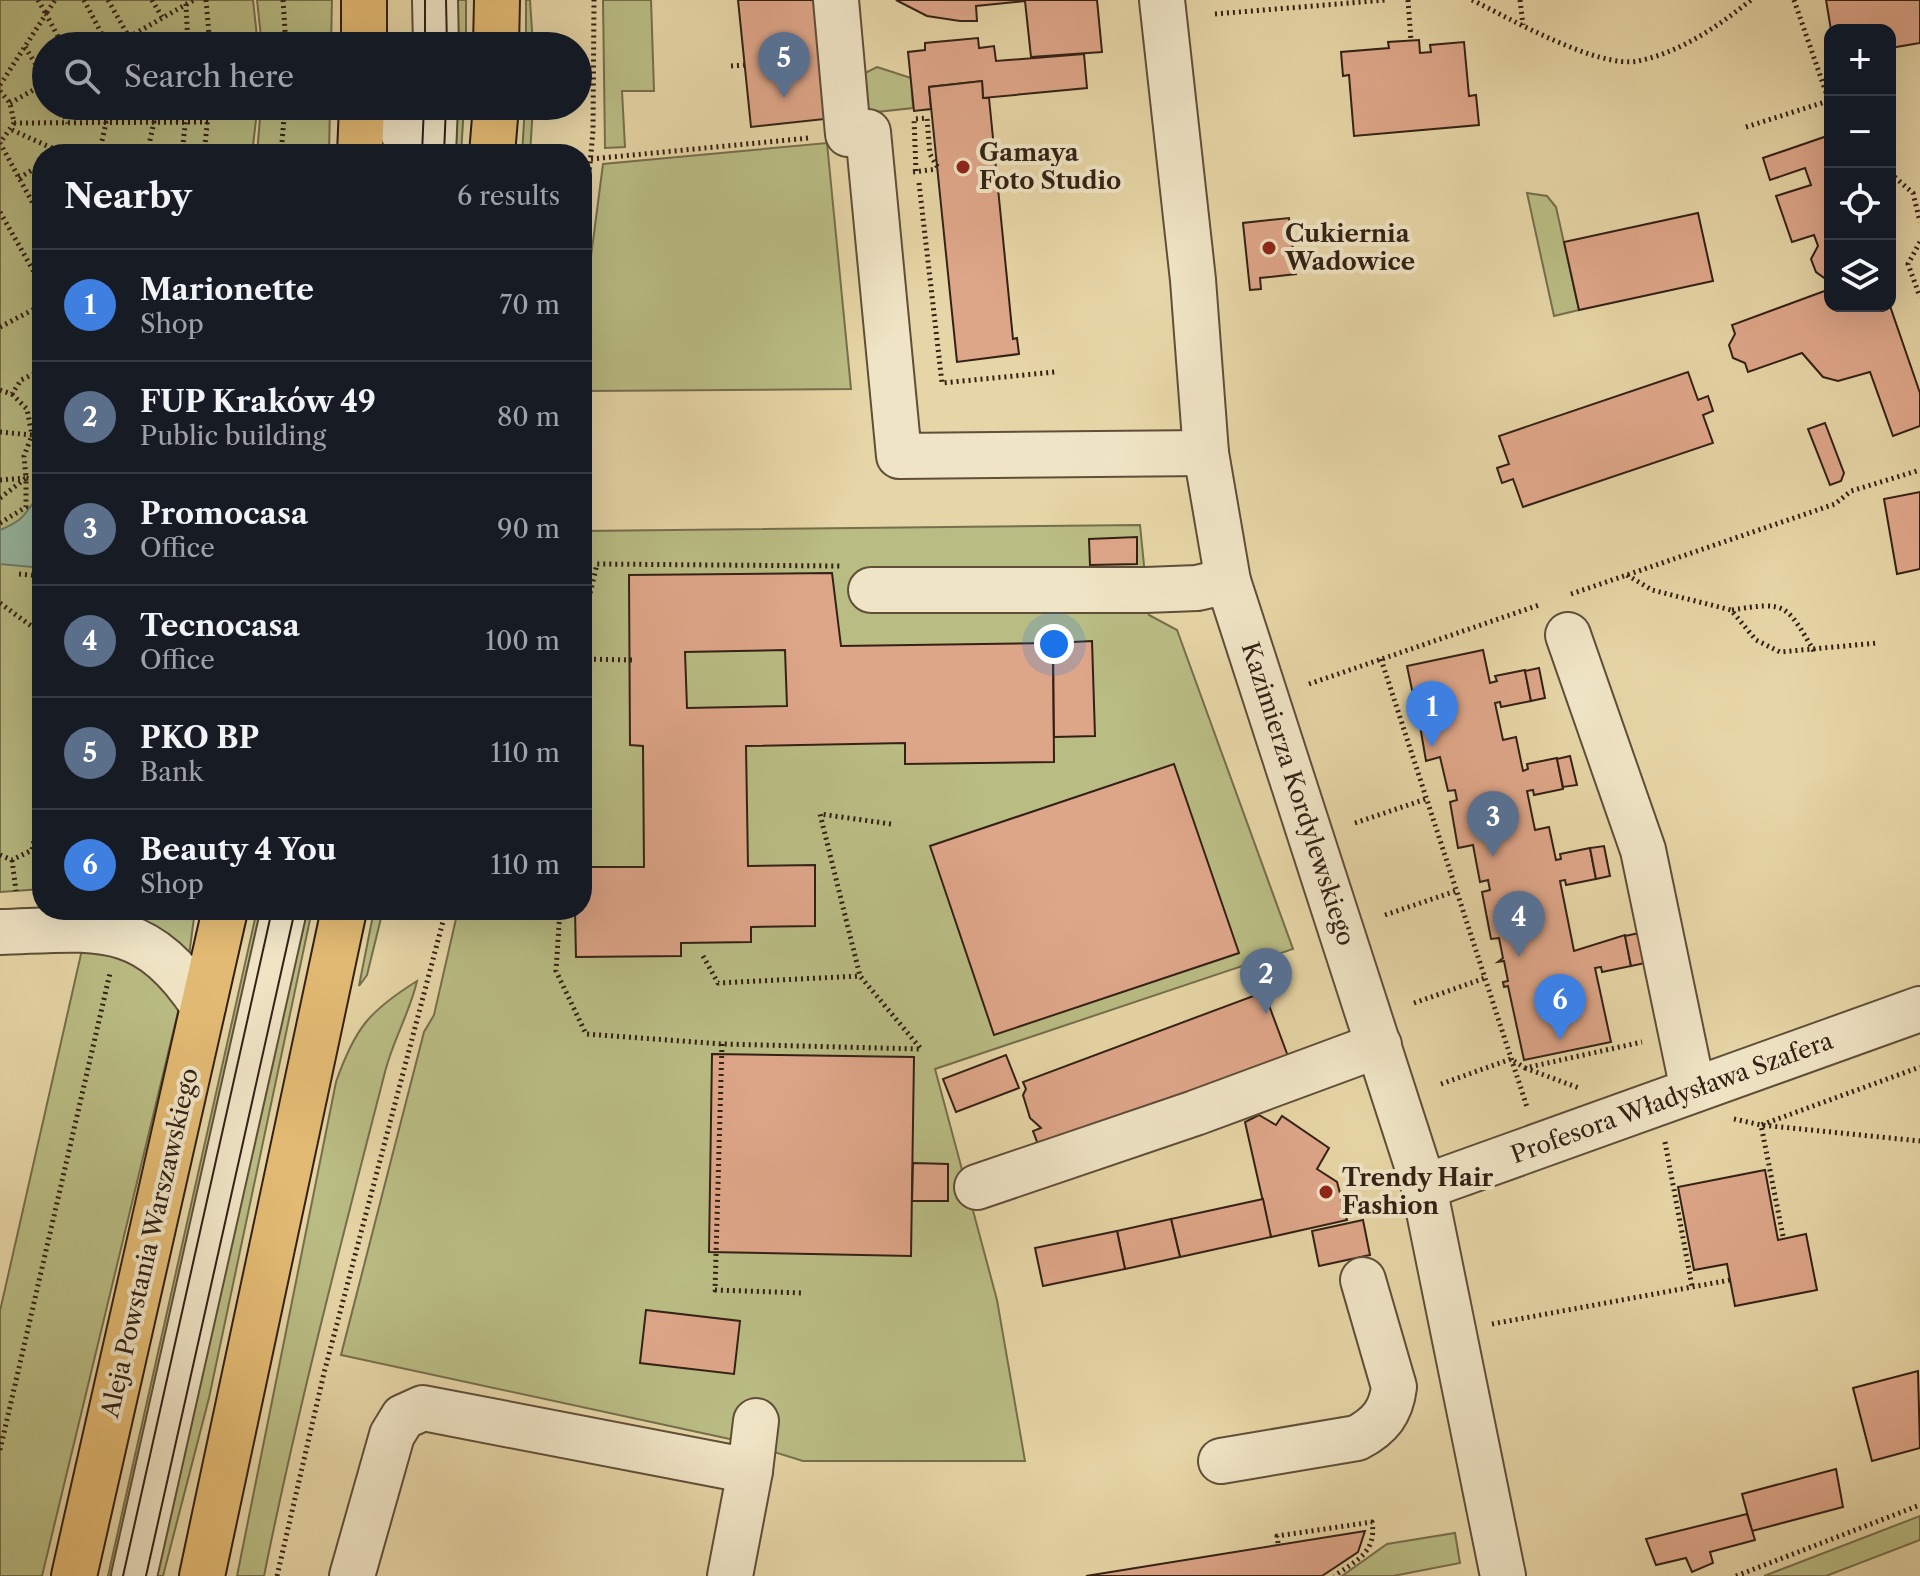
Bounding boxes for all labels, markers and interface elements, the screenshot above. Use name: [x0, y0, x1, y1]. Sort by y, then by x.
map controls: [1824, 24, 1896, 312]
button: +: [1824, 24, 1896, 96]
search box: [32, 32, 592, 120]
pin: 5: [758, 32, 810, 98]
icon: search: [60, 54, 104, 98]
text: Search here: [124, 58, 294, 95]
button: −: [1824, 96, 1896, 168]
place label: Gamaya Foto Studio: [979, 138, 1121, 195]
marker: Gamaya Foto Studio: [954, 158, 972, 176]
button: locate: [1824, 168, 1896, 240]
text: Nearby: [64, 175, 192, 217]
text: 6 results: [457, 180, 560, 212]
place label: Cukiernia Wadowice: [1284, 219, 1415, 276]
marker: Cukiernia Wadowice: [1260, 239, 1278, 257]
button: layers: [1824, 240, 1896, 312]
text: Marionette: [140, 271, 314, 308]
text: 1: [84, 289, 96, 321]
text: 70 m: [500, 289, 560, 321]
text: Shop: [140, 308, 204, 340]
text: FUP Kraków 49: [140, 383, 376, 420]
text: 2: [82, 401, 98, 433]
text: 80 m: [497, 401, 560, 433]
text: Public building: [140, 420, 326, 452]
text: Promocasa: [140, 495, 308, 532]
text: 3: [83, 513, 97, 545]
text: 90 m: [497, 513, 560, 545]
text: Office: [140, 532, 215, 564]
text: Tecnocasa: [140, 607, 300, 644]
your location: [1034, 624, 1074, 664]
text: 4: [82, 625, 98, 657]
text: 100 m: [485, 625, 560, 657]
street label: Kazimierza Kordylewskiego: [1236, 638, 1361, 949]
text: Office: [140, 644, 215, 676]
pin: 1: [1406, 681, 1458, 747]
text: PKO BP: [140, 719, 259, 756]
text: 5: [83, 737, 97, 769]
text: 110 m: [491, 737, 560, 769]
text: Bank: [140, 756, 203, 788]
pin: 3: [1467, 791, 1519, 857]
text: Beauty 4 You: [140, 831, 337, 868]
text: 6: [82, 849, 98, 881]
text: 110 m: [491, 849, 560, 881]
text: Shop: [140, 868, 204, 900]
pin: 4: [1493, 891, 1545, 957]
pin: 2: [1240, 948, 1292, 1014]
pin: 6: [1534, 974, 1586, 1040]
street label: Profesora Władysława Szafera: [1507, 1026, 1837, 1169]
street label: Aleja Powstania Warszawskiego: [95, 1065, 204, 1421]
place label: Trendy Hair Fashion: [1342, 1163, 1494, 1220]
marker: Trendy Hair Fashion: [1317, 1183, 1335, 1201]

